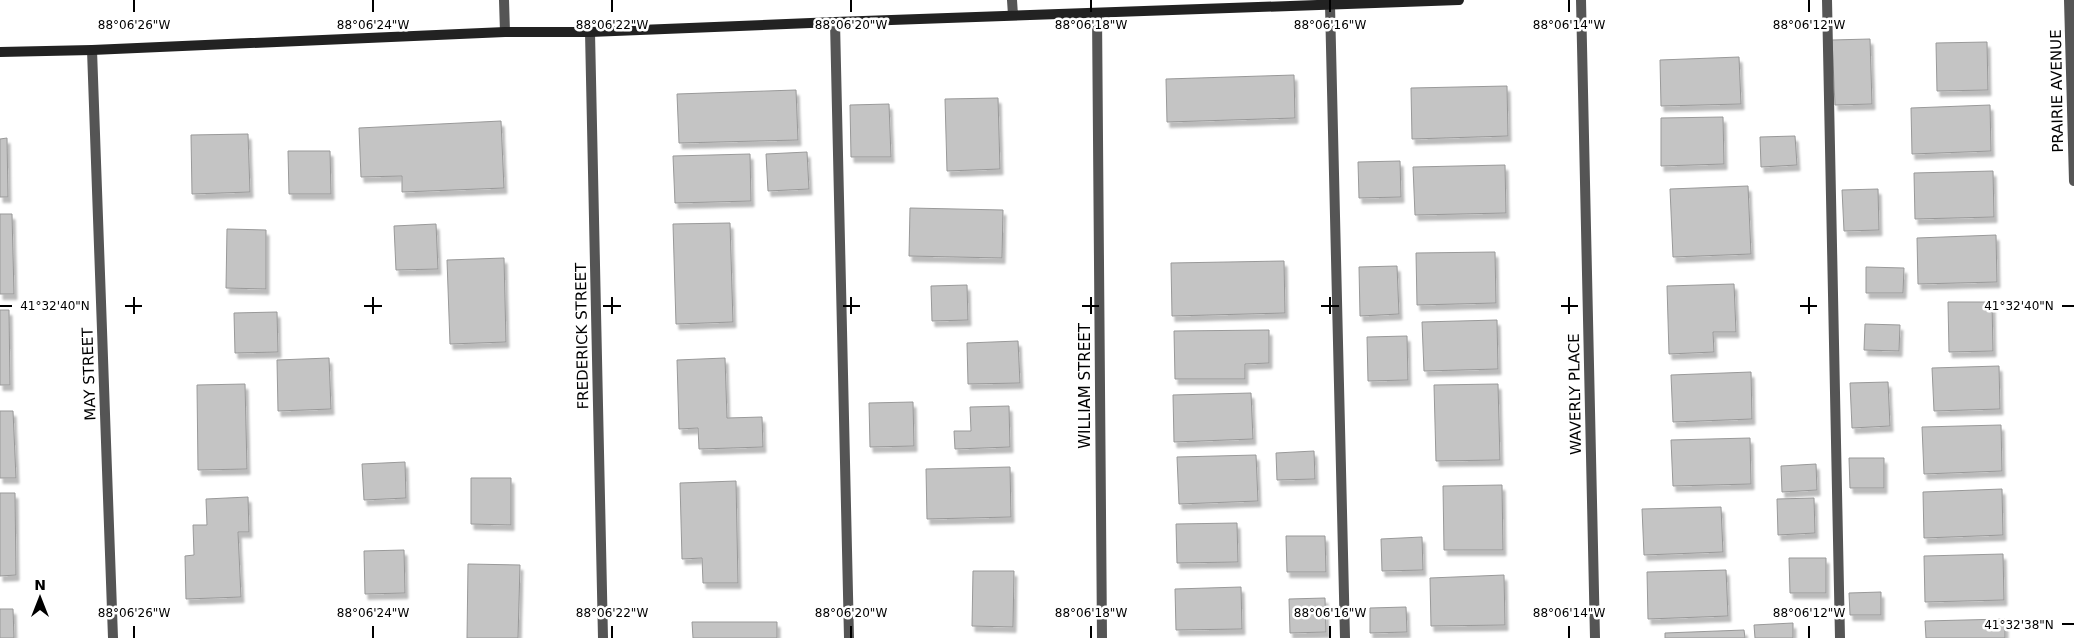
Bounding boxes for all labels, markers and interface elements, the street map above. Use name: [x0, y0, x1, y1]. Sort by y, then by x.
text: 88°06'26"W: [98, 18, 170, 32]
text: 88°06'24"W: [337, 18, 409, 32]
text: 88°06'22"W: [576, 18, 648, 32]
text: 88°06'20"W: [815, 18, 887, 32]
text: 88°06'18"W: [1055, 18, 1127, 32]
text: 88°06'16"W: [1294, 18, 1366, 32]
text: 88°06'14"W: [1533, 18, 1605, 32]
text: 88°06'12"W: [1773, 18, 1845, 32]
street label: PRAIRIE AVENUE: [2047, 29, 2067, 153]
street label: FREDERICK STREET: [572, 262, 592, 410]
text: 41°32'40"N: [20, 299, 90, 313]
text: 41°32'40"N: [1984, 299, 2054, 313]
street label: WILLIAM STREET: [1076, 322, 1094, 449]
street label: MAY STREET: [78, 326, 100, 421]
street label: WAVERLY PLACE: [1565, 333, 1585, 455]
north arrow: [15, 573, 65, 623]
text: N: [34, 577, 46, 593]
text: 88°06'26"W: [98, 606, 170, 620]
text: 88°06'24"W: [337, 606, 409, 620]
text: 88°06'22"W: [576, 606, 648, 620]
text: 88°06'20"W: [815, 606, 887, 620]
text: 88°06'18"W: [1055, 606, 1127, 620]
text: 88°06'16"W: [1294, 606, 1366, 620]
text: 88°06'14"W: [1533, 606, 1605, 620]
text: 88°06'12"W: [1773, 606, 1845, 620]
text: 41°32'38"N: [1984, 618, 2054, 632]

